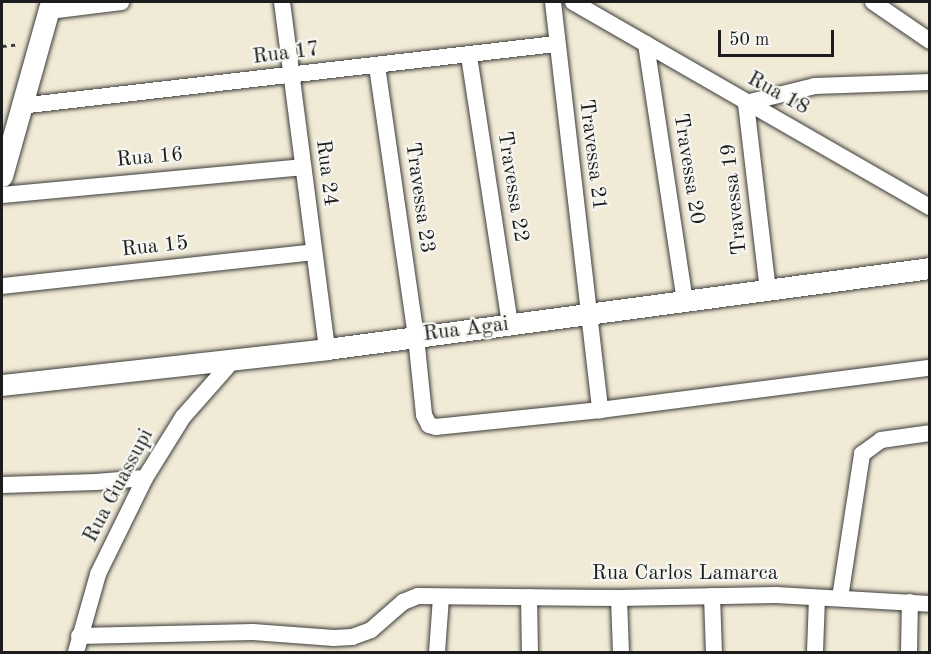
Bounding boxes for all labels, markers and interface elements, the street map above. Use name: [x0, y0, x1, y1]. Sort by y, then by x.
scale bar: [721, 18, 836, 56]
text: 50 m: [729, 31, 769, 49]
street label: Rua 17: [251, 37, 321, 71]
street label: Rua 18: [743, 67, 813, 121]
street label: Travessa 21: [573, 98, 611, 212]
street label: Travessa 20: [667, 112, 709, 226]
street label: Travessa 22: [491, 130, 533, 244]
street label: Rua 24: [309, 138, 343, 208]
street label: Travessa 23: [399, 141, 439, 255]
street label: Travessa 19: [717, 142, 753, 256]
street label: Rua 16: [116, 143, 184, 173]
street label: Rua 15: [120, 231, 190, 263]
street label: Rua Agai: [422, 312, 510, 348]
street label: Rua Guassupi: [78, 425, 160, 547]
street label: Rua Carlos Lamarca: [592, 561, 778, 587]

